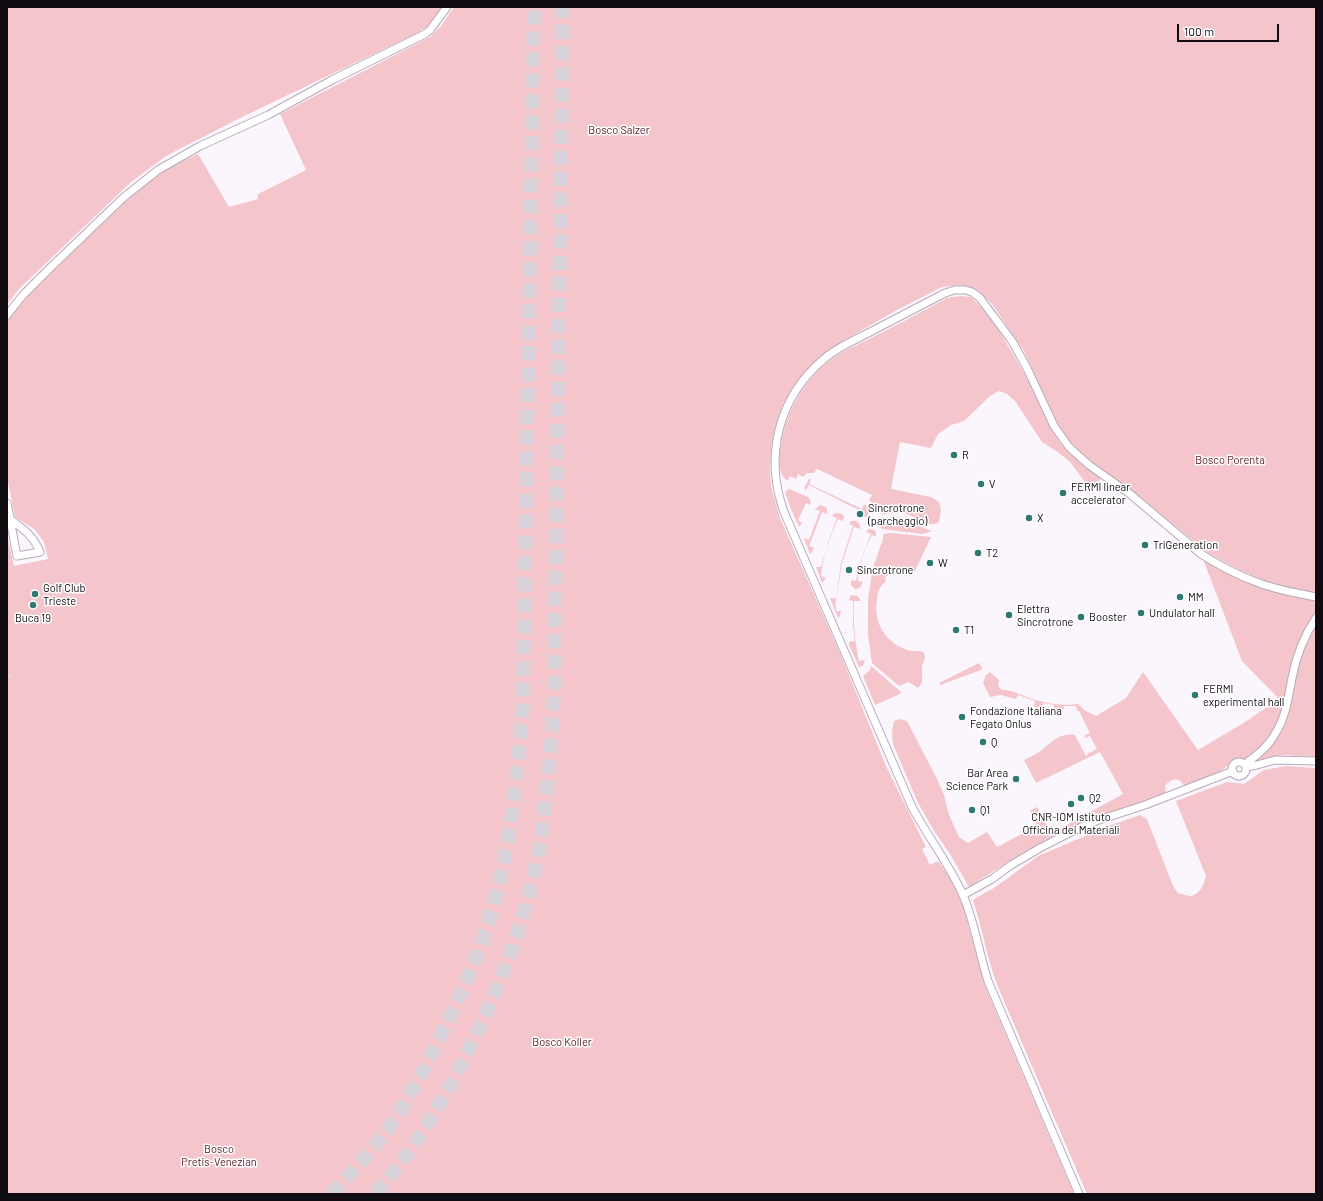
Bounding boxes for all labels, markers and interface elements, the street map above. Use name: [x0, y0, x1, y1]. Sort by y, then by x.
scale bar: [1179, 16, 1281, 42]
text: 100 m: [1184, 24, 1214, 38]
park label: Bosco Salzer: [588, 123, 650, 137]
place label: R: [962, 448, 969, 462]
marker: R: [949, 450, 959, 460]
park label: Bosco Porenta: [1195, 453, 1265, 467]
place label: V: [989, 477, 995, 491]
marker: V: [976, 479, 986, 489]
place label: FERMI linear accelerator: [1071, 480, 1130, 506]
marker: FERMI linear accelerator: [1058, 488, 1068, 498]
place label: Sincrotrone (parcheggio): [868, 501, 927, 527]
marker: Sincrotrone (parcheggio): [855, 509, 865, 519]
place label: X: [1037, 511, 1043, 525]
marker: X: [1024, 513, 1034, 523]
place label: TriGeneration: [1153, 538, 1218, 552]
marker: TriGeneration: [1140, 540, 1150, 550]
place label: T2: [986, 546, 998, 560]
marker: T2: [973, 548, 983, 558]
place label: W: [938, 556, 948, 570]
marker: W: [925, 558, 935, 568]
place label: Sincrotrone: [857, 563, 913, 577]
marker: Sincrotrone: [844, 565, 854, 575]
place label: Golf Club Trieste: [43, 581, 85, 607]
marker: Golf Club Trieste: [30, 589, 40, 599]
place label: MM: [1188, 590, 1204, 604]
marker: MM: [1175, 592, 1185, 602]
marker: Buca 19: [28, 600, 38, 610]
place label: Elettra Sincrotrone: [1017, 602, 1073, 628]
place label: Undulator hall: [1149, 606, 1215, 620]
marker: Undulator hall: [1136, 608, 1146, 618]
marker: Elettra Sincrotrone: [1004, 610, 1014, 620]
place label: Booster: [1089, 610, 1127, 624]
place label: Buca 19: [15, 611, 51, 625]
marker: Booster: [1076, 612, 1086, 622]
place label: T1: [964, 623, 974, 637]
marker: T1: [951, 625, 961, 635]
place label: FERMI experimental hall: [1203, 682, 1284, 708]
marker: FERMI experimental hall: [1190, 690, 1200, 700]
place label: Fondazione Italiana Fegato Onlus: [970, 704, 1062, 730]
marker: Fondazione Italiana Fegato Onlus: [957, 712, 967, 722]
place label: Q: [991, 735, 997, 749]
marker: Q: [978, 737, 988, 747]
place label: Bar Area Science Park: [946, 766, 1008, 792]
marker: Bar Area Science Park: [1011, 774, 1021, 784]
place label: Q2: [1089, 791, 1101, 805]
marker: Q2: [1076, 793, 1086, 803]
marker: CNR-IOM Istituto Officina dei Materiali: [1066, 799, 1076, 809]
place label: Q1: [980, 803, 990, 817]
marker: Q1: [967, 805, 977, 815]
place label: CNR-IOM Istituto Officina dei Materiali: [1022, 810, 1120, 836]
park label: Bosco Koller: [532, 1035, 592, 1049]
park label: Bosco Pretis-Venezian: [181, 1142, 257, 1168]

